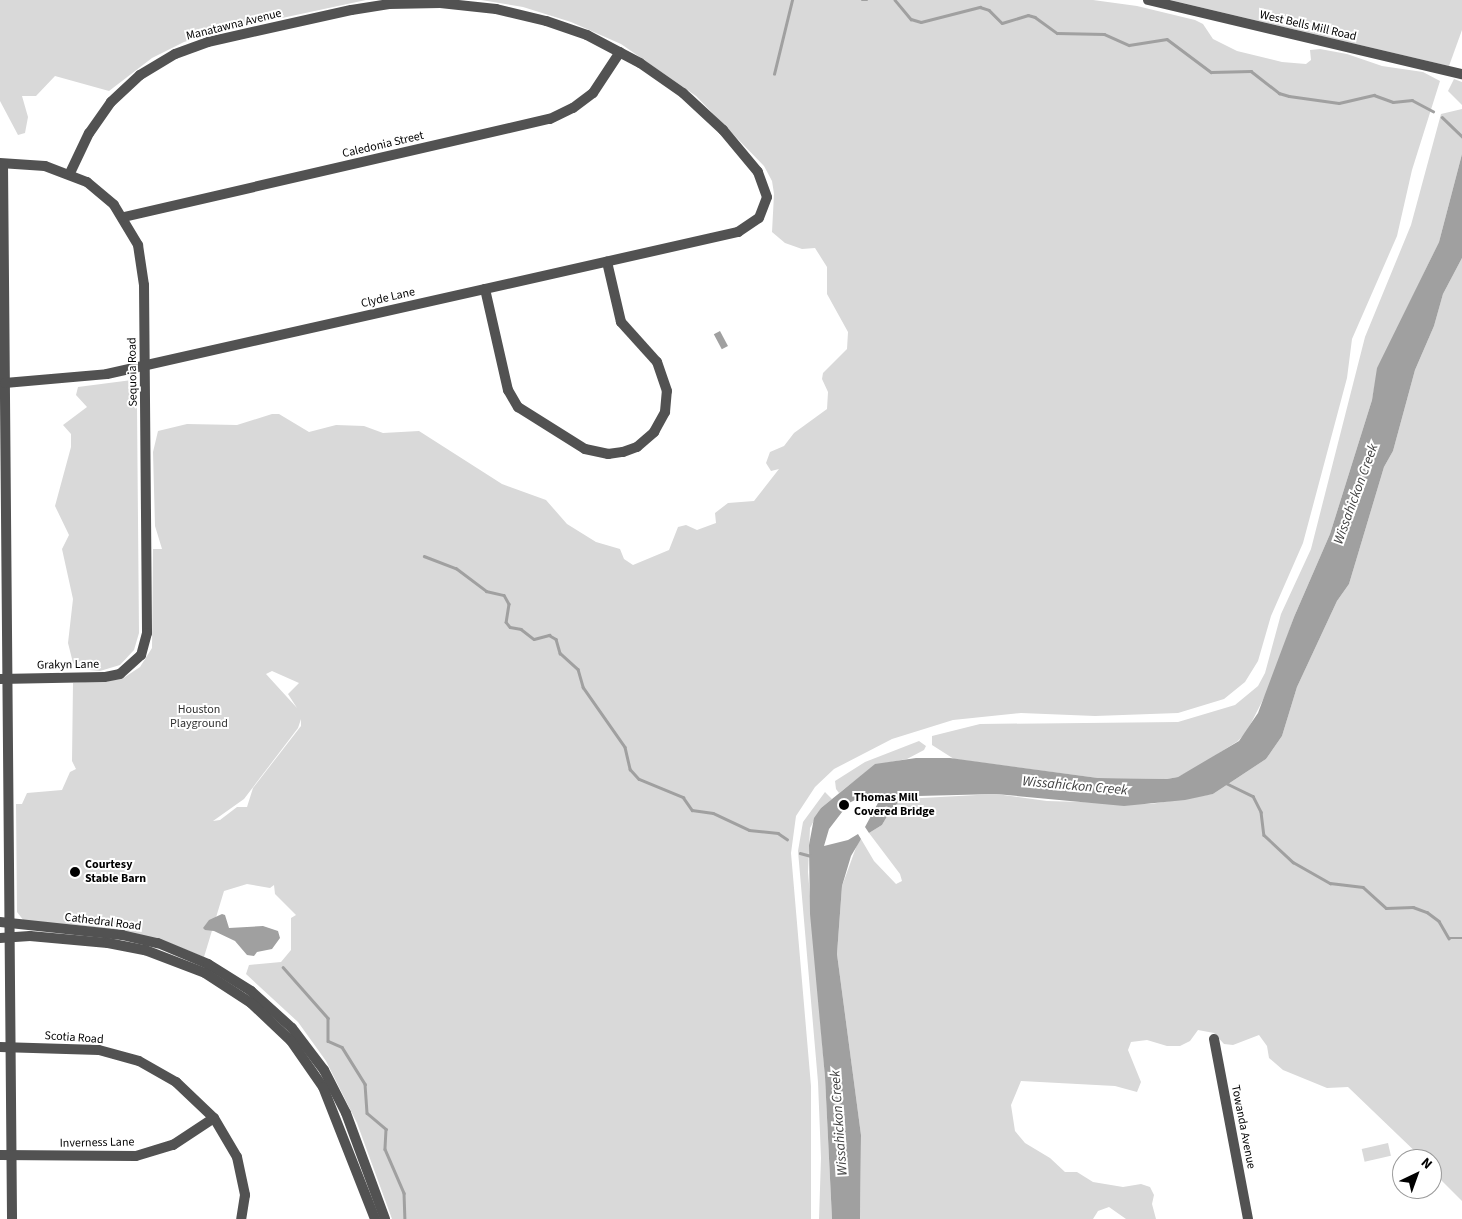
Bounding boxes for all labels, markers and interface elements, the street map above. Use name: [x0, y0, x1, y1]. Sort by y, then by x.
street label: Manatawna Avenue: [185, 6, 283, 44]
street label: West Bells Mill Road: [1258, 8, 1358, 44]
street label: Caledonia Street: [341, 129, 425, 161]
street label: Clyde Lane: [360, 285, 416, 311]
street label: Sequoia Road: [125, 337, 141, 407]
water label: Wissahickon Creek: [1330, 442, 1382, 546]
street label: Grakyn Lane: [37, 657, 99, 673]
park label: Houston Playground: [170, 703, 228, 731]
water label: Wissahickon Creek: [1022, 773, 1128, 799]
place label: Thomas Mill Covered Bridge: [854, 791, 935, 819]
marker: Thomas Mill Covered Bridge: [838, 799, 850, 811]
place label: Courtesy Stable Barn: [85, 858, 146, 886]
marker: Courtesy Stable Barn: [69, 866, 81, 878]
street label: Cathedral Road: [64, 910, 142, 934]
street label: Scotia Road: [44, 1029, 104, 1047]
water label: Wissahickon Creek: [827, 1070, 851, 1176]
street label: Towanda Avenue: [1228, 1084, 1258, 1170]
street label: Inverness Lane: [59, 1135, 135, 1151]
north arrow: [1392, 1149, 1442, 1199]
text: N: [1416, 1153, 1437, 1174]

